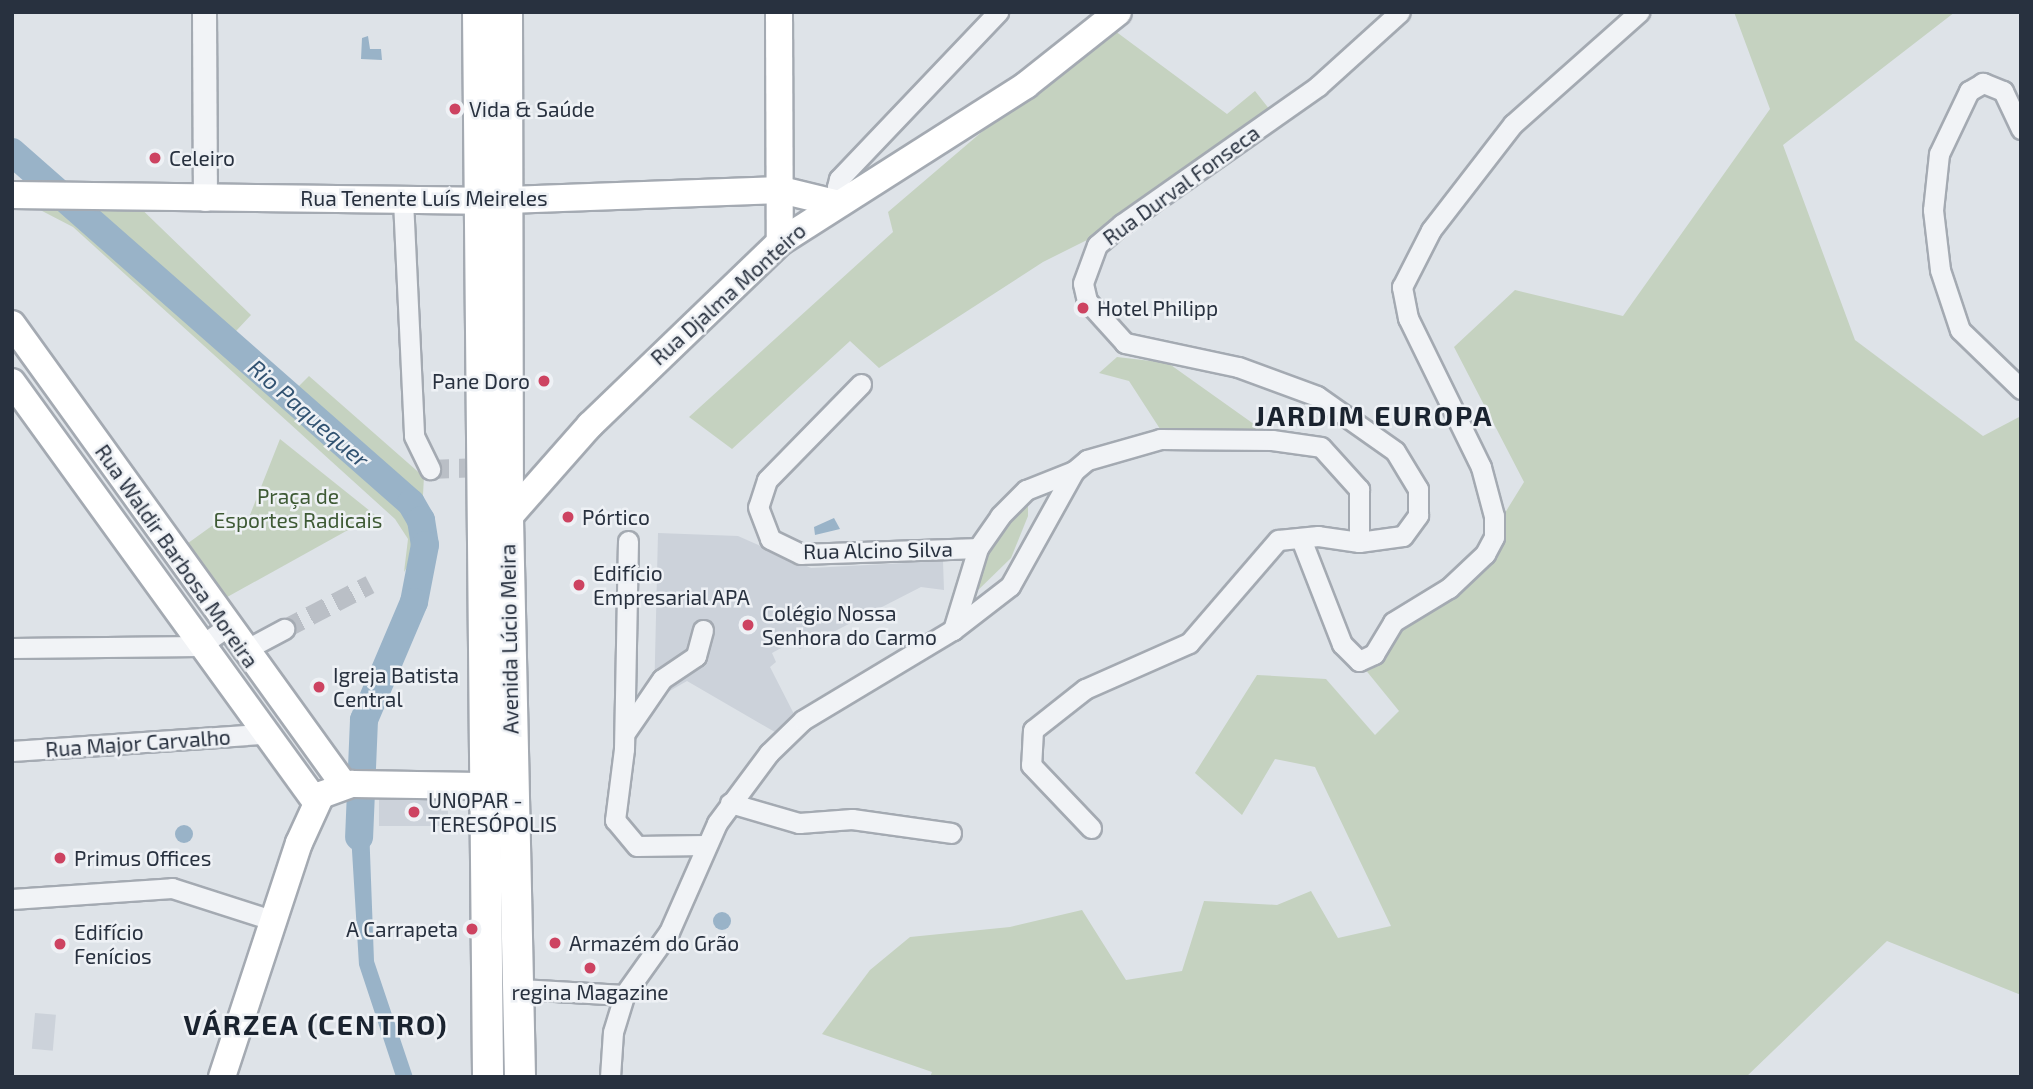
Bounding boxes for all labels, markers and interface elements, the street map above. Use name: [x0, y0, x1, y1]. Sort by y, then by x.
place label: Vida & Saúde: [469, 96, 595, 122]
marker: Vida & Saúde: [447, 101, 463, 117]
street label: Rua Durval Fonseca: [1098, 120, 1264, 250]
place label: Celeiro: [169, 145, 235, 171]
marker: Celeiro: [147, 150, 163, 166]
street label: Rua Tenente Luís Meireles: [300, 185, 548, 211]
street label: Rua Djalma Monteiro: [645, 218, 811, 370]
place label: Hotel Philipp: [1097, 295, 1219, 321]
marker: Hotel Philipp: [1075, 300, 1091, 316]
water label: Rio Paquequer: [243, 353, 375, 473]
place label: Pane Doro: [432, 368, 530, 394]
marker: Pane Doro: [536, 373, 552, 389]
district label: JARDIM EUROPA: [1256, 398, 1492, 432]
street label: Rua Waldir Barbosa Moreira: [90, 439, 264, 673]
park label: Praça de Esportes Radicais: [213, 483, 383, 533]
place label: Pórtico: [582, 504, 650, 530]
marker: Pórtico: [560, 509, 576, 525]
street label: Rua Alcino Silva: [803, 536, 953, 564]
street label: Avenida Lúcio Meira: [495, 544, 523, 734]
place label: Edifício Empresarial APA: [593, 560, 751, 610]
marker: Edifício Empresarial APA: [571, 577, 587, 593]
place label: Colégio Nossa Senhora do Carmo: [762, 600, 937, 650]
marker: Colégio Nossa Senhora do Carmo: [740, 617, 756, 633]
place label: Igreja Batista Central: [333, 662, 459, 712]
marker: Igreja Batista Central: [311, 679, 327, 695]
street label: Rua Major Carvalho: [44, 724, 232, 762]
place label: UNOPAR - TERESÓPOLIS: [428, 787, 557, 837]
marker: UNOPAR - TERESÓPOLIS: [406, 804, 422, 820]
place label: Primus Offices: [74, 845, 211, 871]
marker: Primus Offices: [52, 850, 68, 866]
place label: A Carrapeta: [345, 916, 458, 942]
place label: Edifício Fenícios: [74, 919, 152, 969]
marker: A Carrapeta: [464, 921, 480, 937]
place label: Armazém do Grão: [569, 930, 739, 956]
marker: Armazém do Grão: [547, 935, 563, 951]
marker: Edifício Fenícios: [52, 936, 68, 952]
marker: regina Magazine: [582, 960, 598, 976]
place label: regina Magazine: [511, 979, 669, 1005]
district label: VÁRZEA (CENTRO): [185, 1007, 447, 1041]

